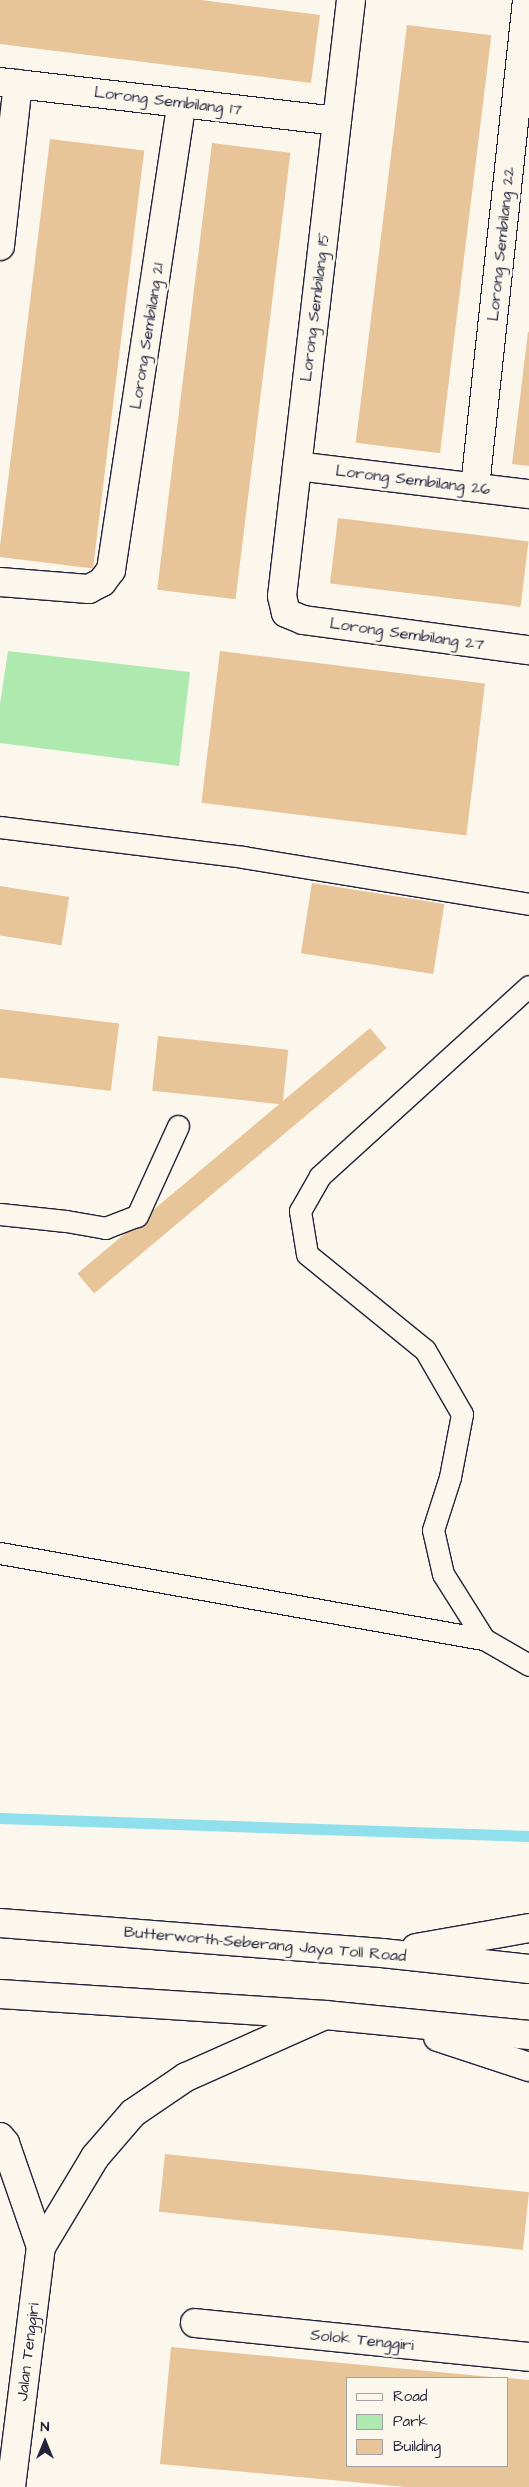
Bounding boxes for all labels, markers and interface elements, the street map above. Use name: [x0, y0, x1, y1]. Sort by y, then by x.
street label: Lorong Sembilang 17: [93, 82, 243, 120]
street label: Lorong Sembilang 22: [483, 166, 519, 322]
street label: Lorong Sembilang 15: [296, 231, 334, 383]
street label: Lorong Sembilang 21: [126, 261, 168, 411]
street label: Lorong Sembilang 26: [334, 461, 492, 499]
street label: Lorong Sembilang 27: [329, 614, 485, 654]
street label: Butterworth–Seberang Jaya Toll Road: [123, 1922, 407, 1966]
street label: Jalan Tenggiri: [12, 2302, 44, 2402]
street label: Solok Tenggiri: [309, 2325, 415, 2355]
legend: [346, 2377, 509, 2467]
text: Road: [393, 2386, 427, 2407]
text: Park: [393, 2411, 428, 2432]
north arrow: [20, 2417, 70, 2467]
text: N: [41, 2417, 49, 2437]
text: Building: [393, 2436, 441, 2457]

